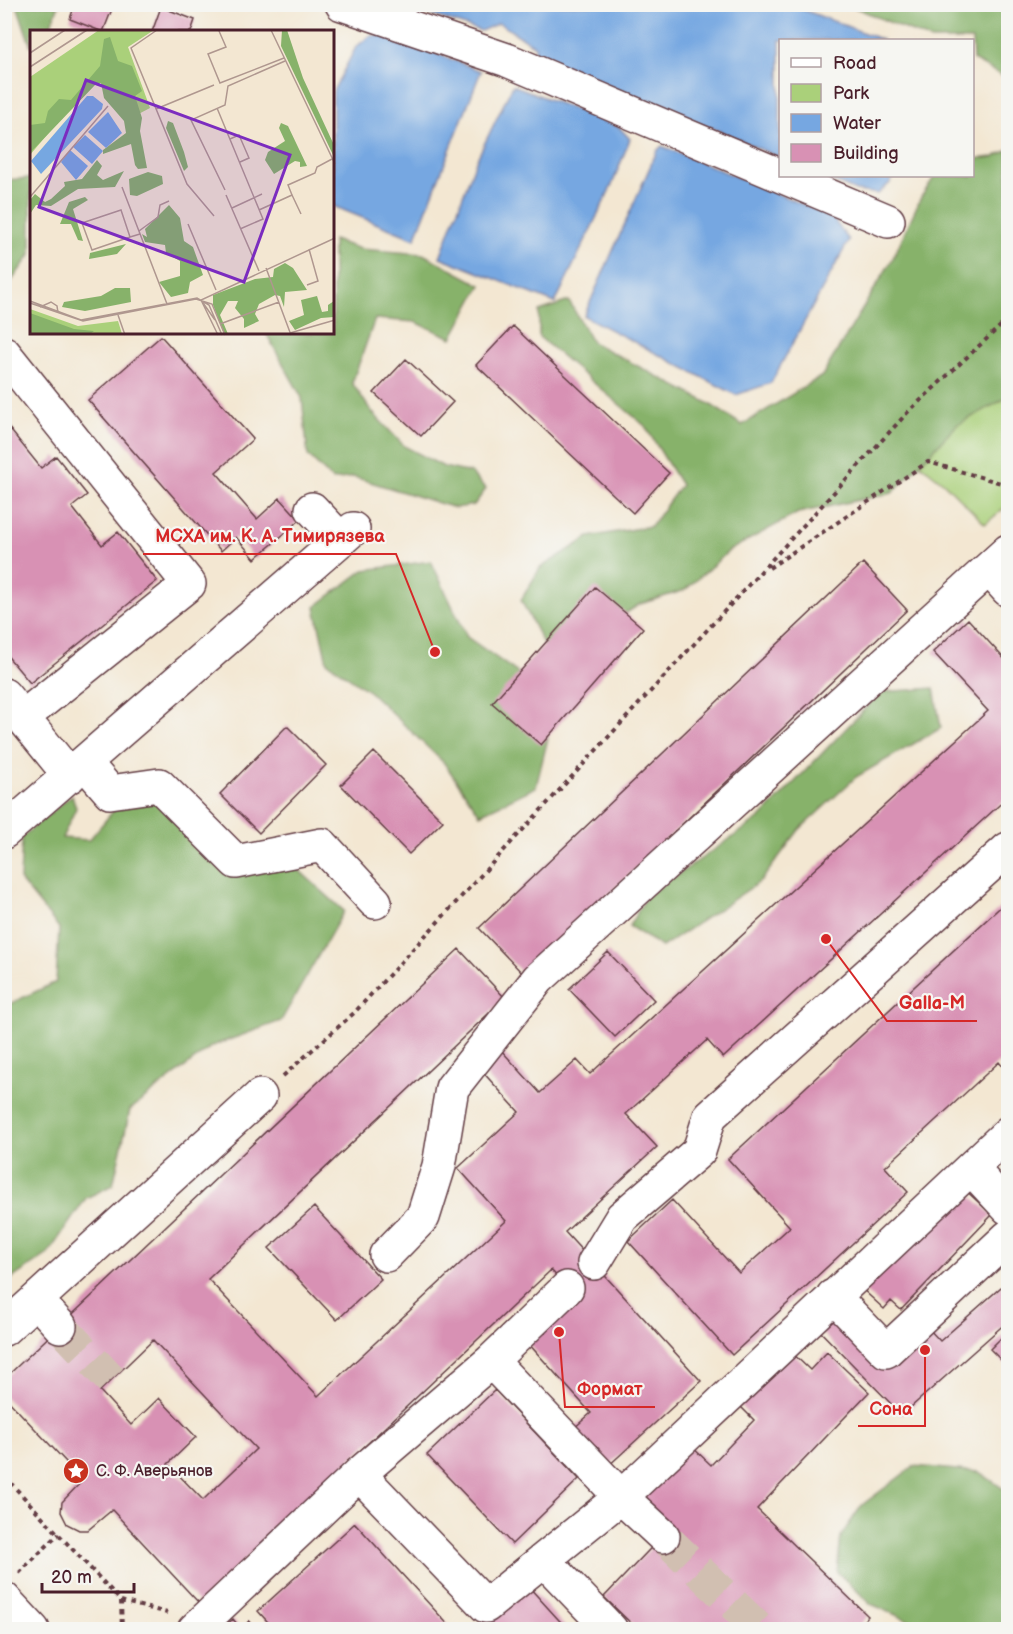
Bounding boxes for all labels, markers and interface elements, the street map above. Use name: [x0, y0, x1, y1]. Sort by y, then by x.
inset map: [30, 30, 334, 334]
legend: [779, 39, 974, 177]
text: Road: [833, 53, 877, 74]
text: Park: [833, 83, 869, 104]
text: Water: [833, 113, 881, 134]
text: Building: [833, 143, 899, 164]
callout: МСХА им. К. А. Тимирязева: [143, 518, 396, 554]
text: МСХА им. К. А. Тимирязева: [155, 526, 385, 547]
callout: Galla-M: [887, 985, 977, 1021]
text: Galla-M: [899, 993, 965, 1014]
callout: Формат: [565, 1371, 655, 1407]
text: Формат: [577, 1379, 643, 1400]
callout: Сона: [858, 1390, 925, 1426]
text: Сона: [869, 1399, 913, 1420]
place icon: С. Ф. Аверьянов: [61, 1456, 91, 1486]
place label: С. Ф. Аверьянов: [96, 1462, 213, 1481]
scale bar: [42, 1556, 134, 1594]
text: 20 m: [51, 1567, 92, 1588]

